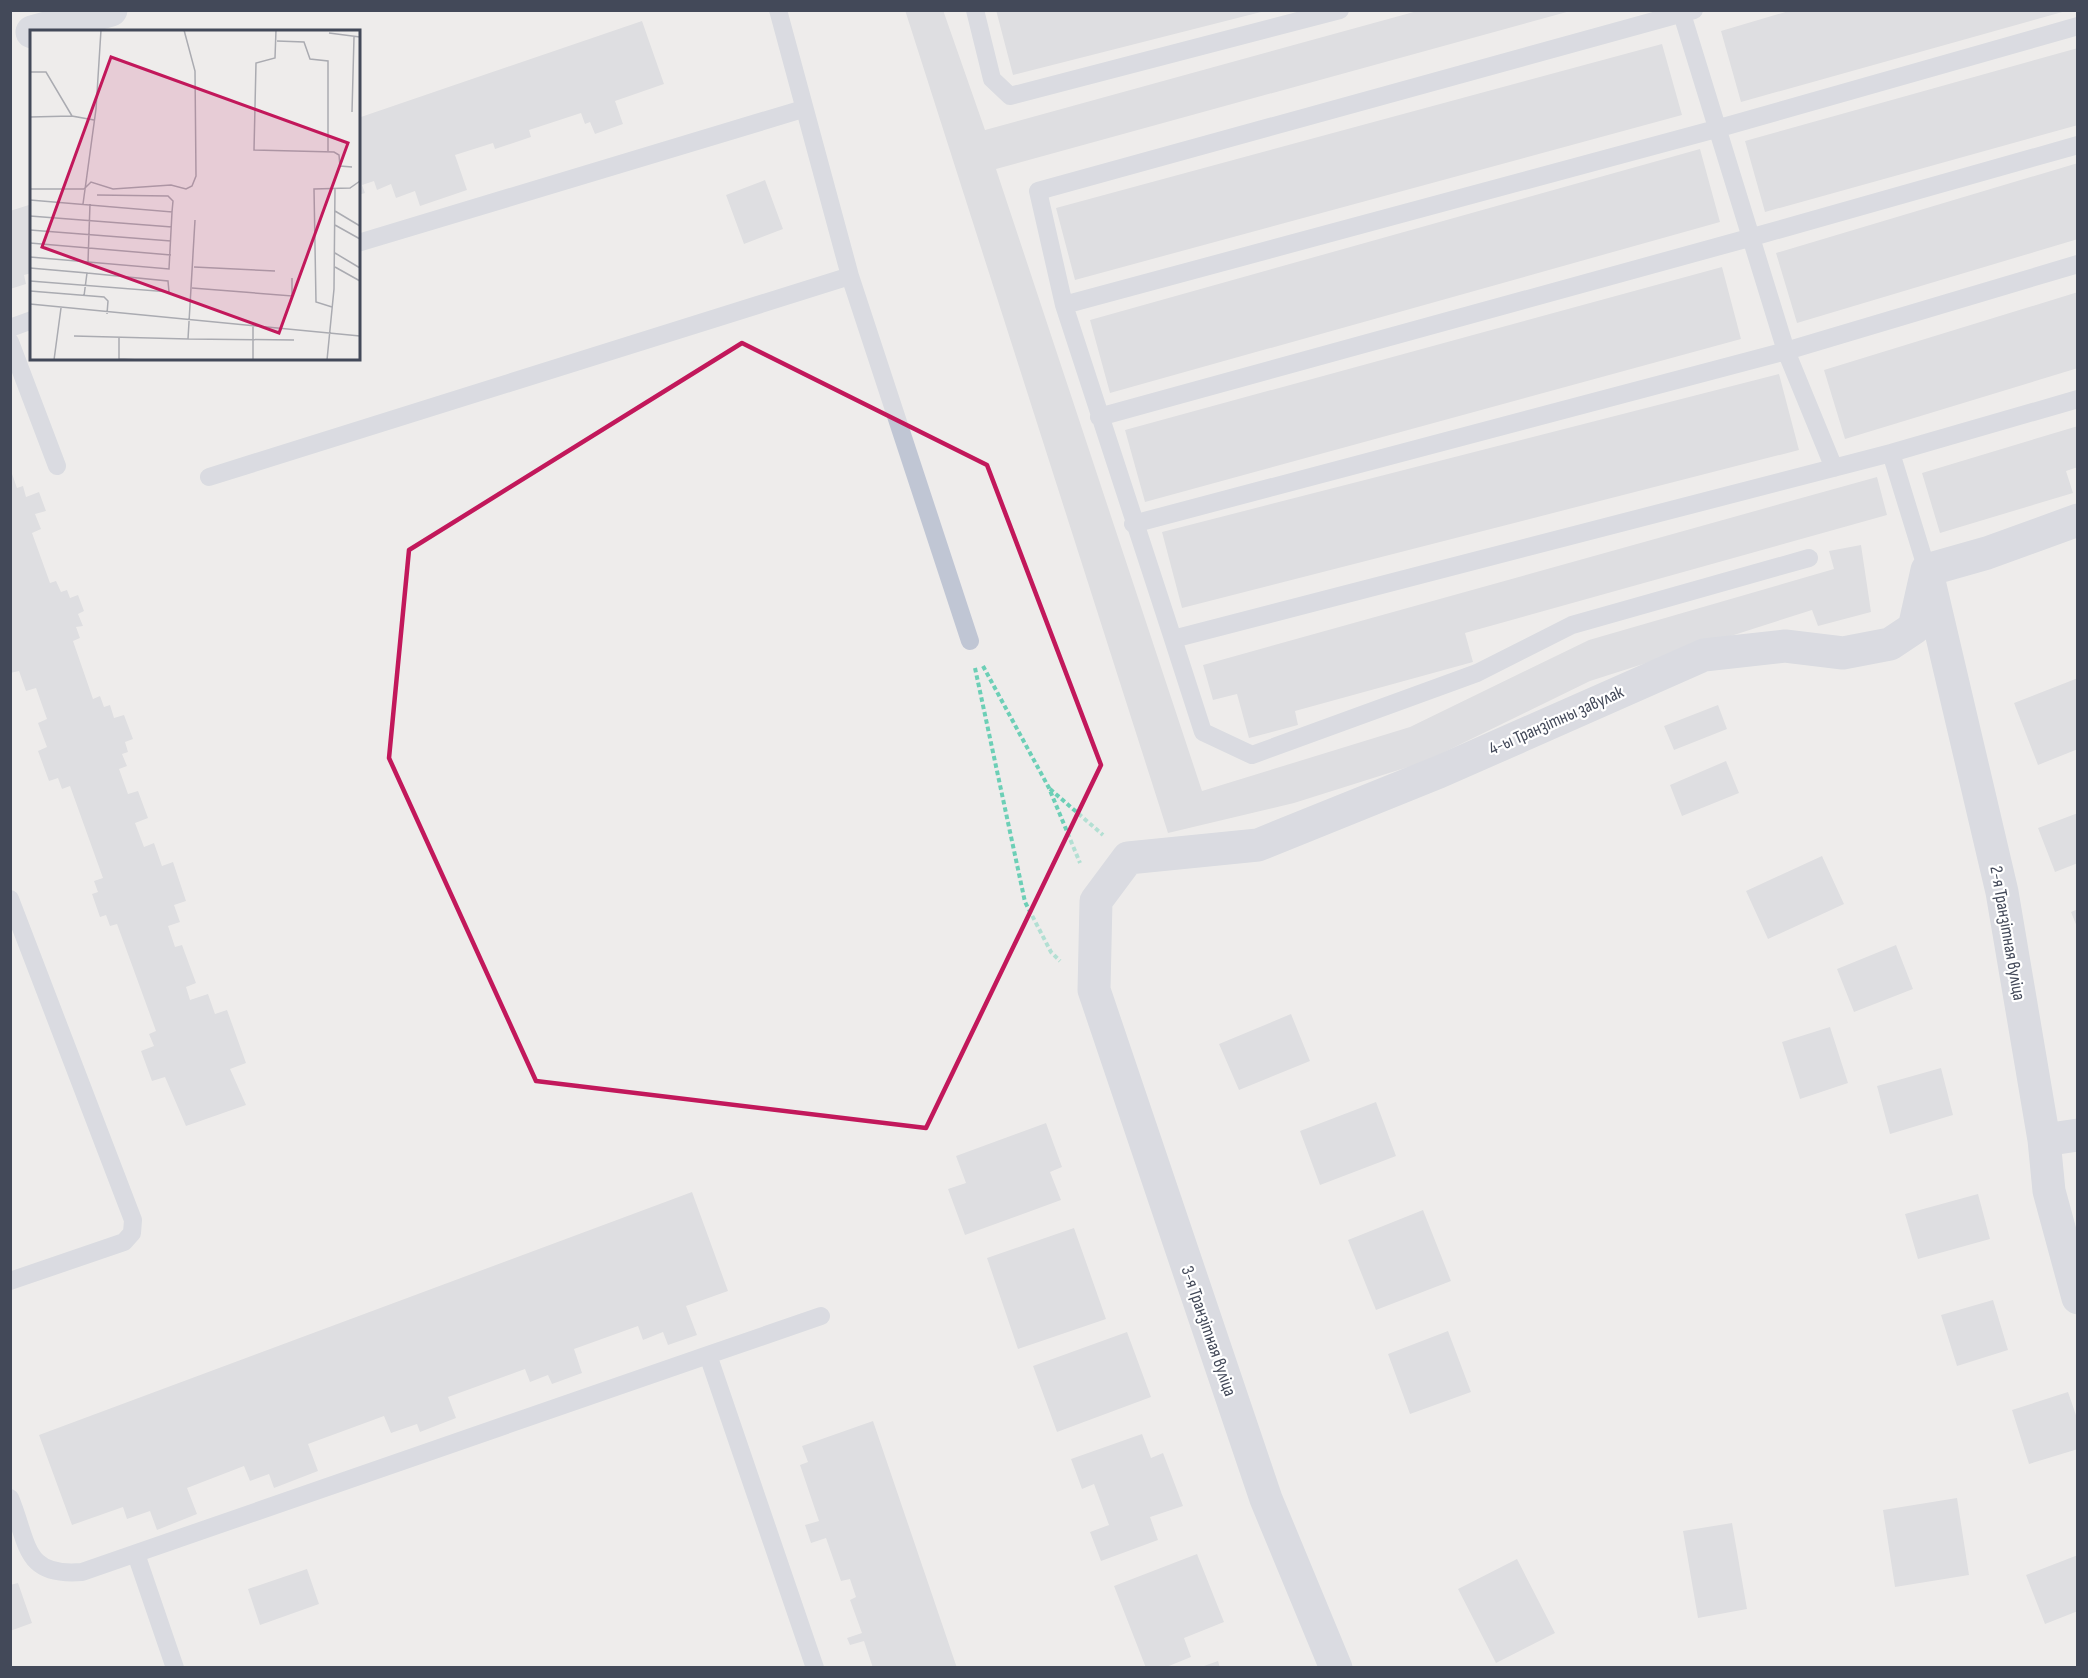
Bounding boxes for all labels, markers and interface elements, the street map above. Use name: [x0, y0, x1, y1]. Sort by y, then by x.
inset map: [30, 30, 360, 360]
street label: 4-ы Транзітны завулак: [1486, 681, 1627, 760]
street label: 2-я Транзітная вуліца: [1985, 864, 2030, 1002]
street label: 3-я Транзітная вуліца: [1176, 1263, 1241, 1399]

